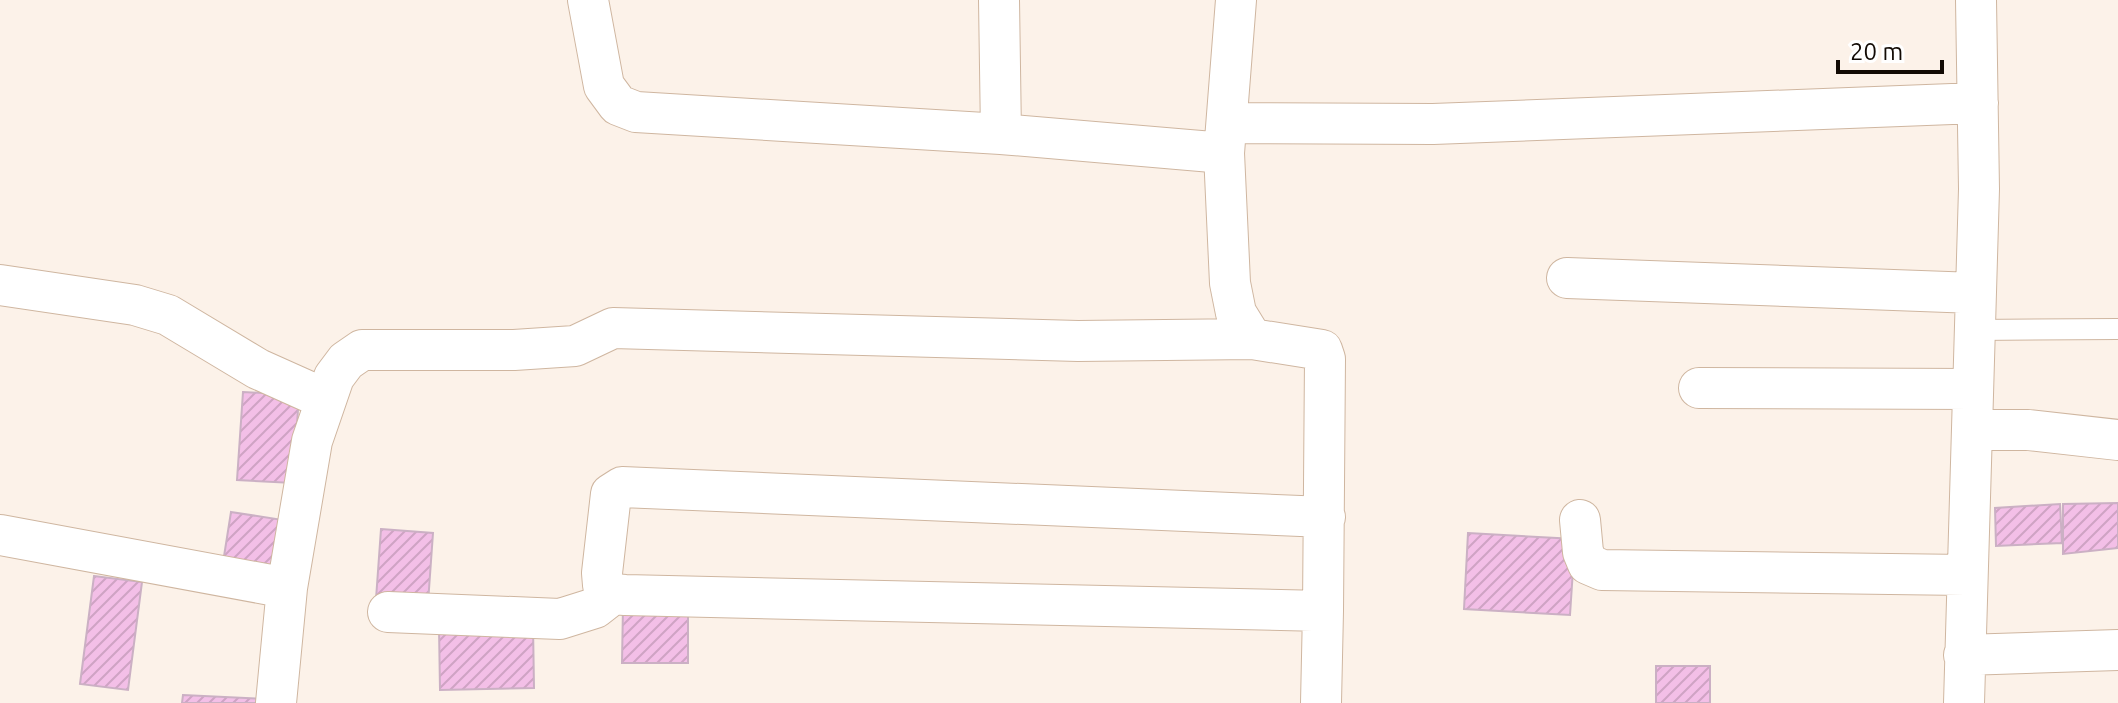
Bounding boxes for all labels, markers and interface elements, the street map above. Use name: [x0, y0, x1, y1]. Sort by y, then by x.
scale bar: [1838, 24, 1942, 74]
text: 20 m: [1850, 38, 1903, 65]

